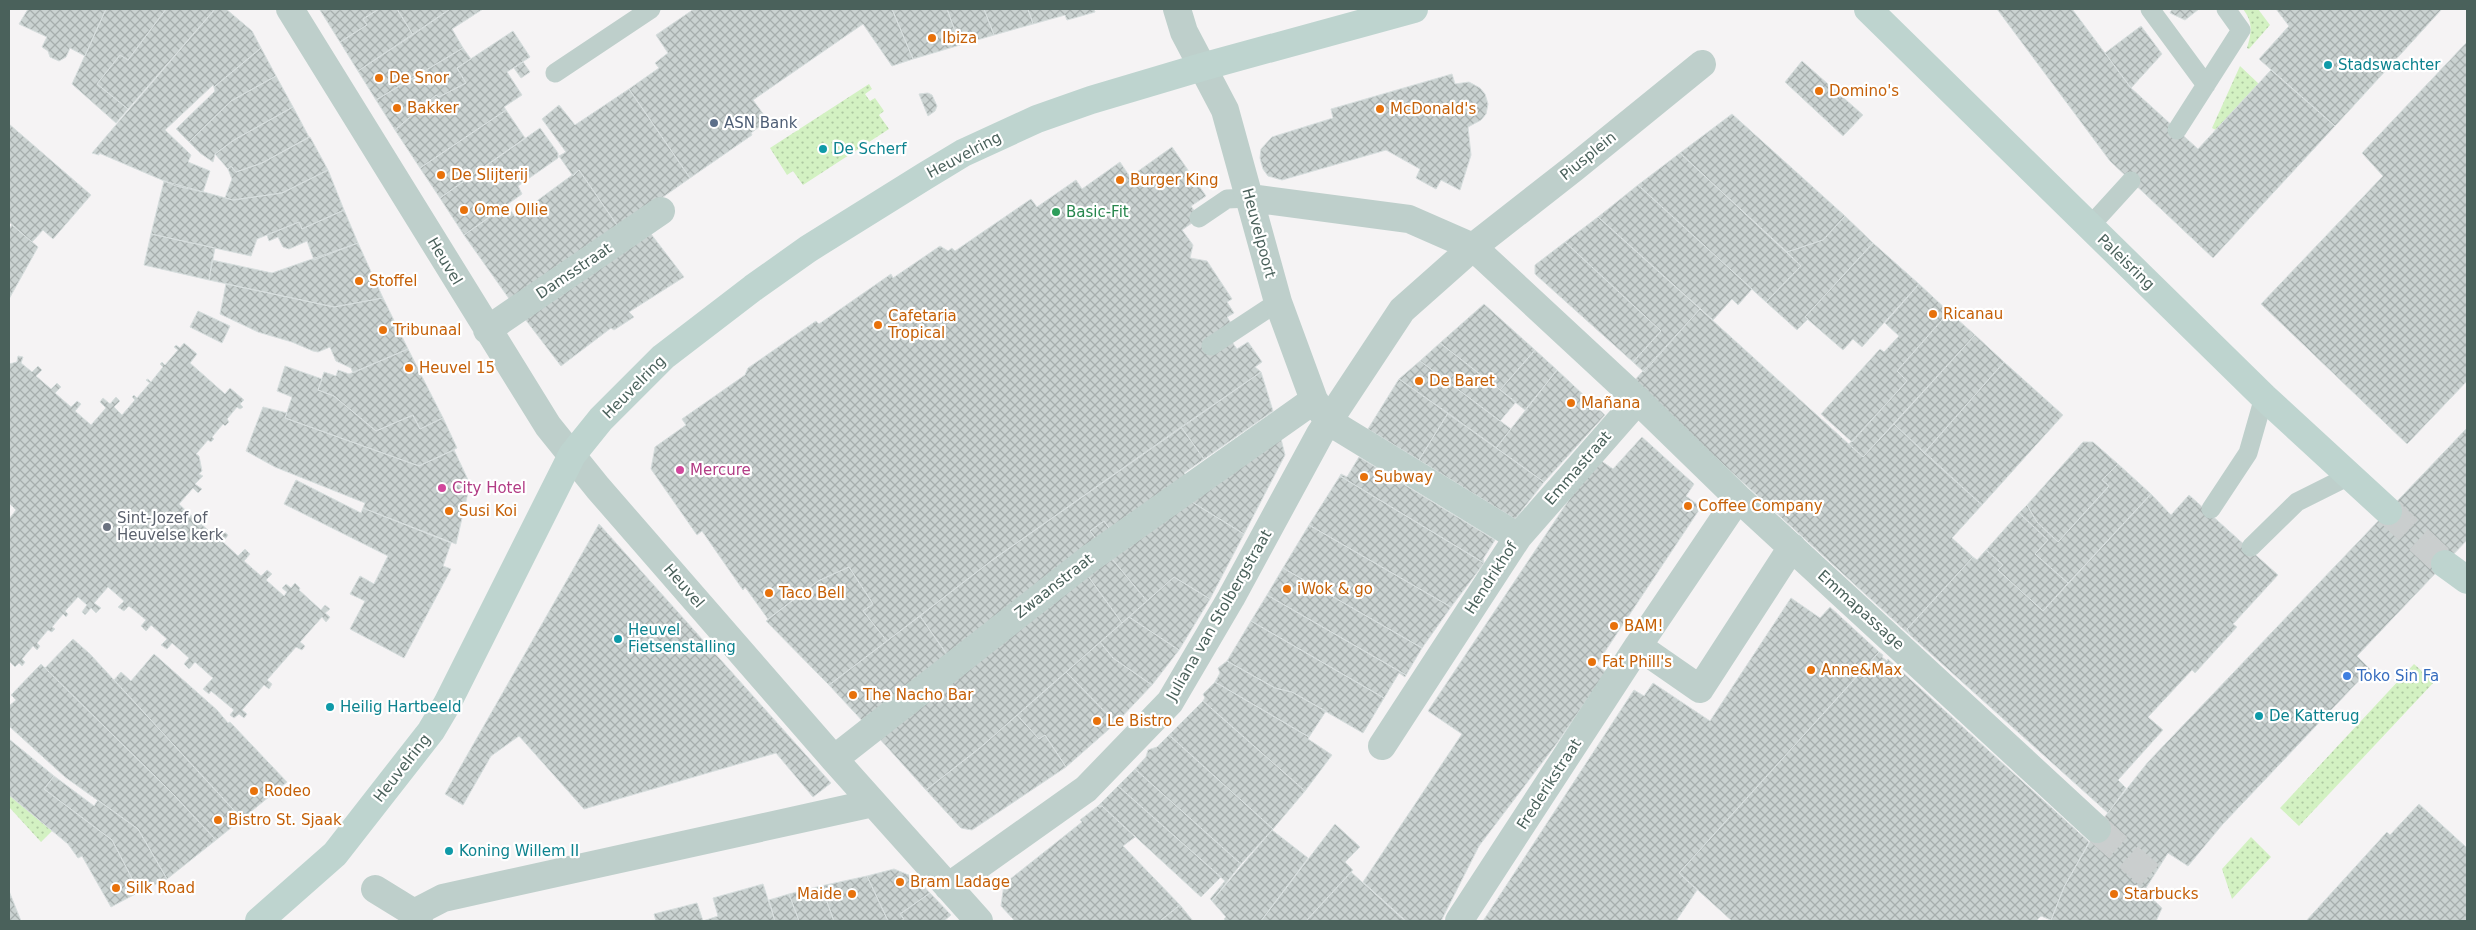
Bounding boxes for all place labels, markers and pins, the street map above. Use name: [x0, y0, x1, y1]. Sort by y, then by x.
place label: Ibiza: [942, 29, 977, 47]
marker: Ibiza: [926, 32, 938, 44]
place label: Stadswachter: [2338, 56, 2441, 74]
marker: Stadswachter: [2322, 59, 2334, 71]
place label: De Snor: [389, 69, 450, 87]
marker: De Snor: [373, 72, 385, 84]
place label: Domino's: [1829, 82, 1899, 100]
marker: Domino's: [1813, 85, 1825, 97]
place label: Bakker: [407, 99, 460, 117]
place label: McDonald's: [1390, 100, 1476, 118]
marker: Bakker: [391, 102, 403, 114]
marker: McDonald's: [1374, 103, 1386, 115]
place label: ASN Bank: [724, 114, 798, 132]
marker: ASN Bank: [708, 117, 720, 129]
place label: De Scherf: [833, 140, 907, 158]
marker: De Scherf: [817, 143, 829, 155]
place label: De Slijterij: [451, 166, 528, 184]
marker: De Slijterij: [435, 169, 447, 181]
place label: Burger King: [1130, 171, 1218, 189]
marker: Burger King: [1114, 174, 1126, 186]
place label: Ome Ollie: [474, 201, 548, 219]
place label: Basic-Fit: [1066, 203, 1129, 221]
marker: Ome Ollie: [458, 204, 470, 216]
marker: Basic-Fit: [1050, 206, 1062, 218]
place label: Stoffel: [369, 272, 417, 290]
marker: Stoffel: [353, 275, 365, 287]
place label: Ricanau: [1943, 305, 2003, 323]
place label: Cafetaria Tropical: [887, 307, 957, 342]
marker: Ricanau: [1927, 308, 1939, 320]
marker: Cafetaria Tropical: [872, 319, 884, 331]
place label: Tribunaal: [392, 321, 461, 339]
marker: Tribunaal: [377, 324, 389, 336]
place label: Heuvel 15: [419, 359, 495, 377]
marker: Heuvel 15: [403, 362, 415, 374]
place label: De Baret: [1429, 372, 1495, 390]
marker: De Baret: [1413, 375, 1425, 387]
place label: Mañana: [1581, 394, 1641, 412]
marker: Mañana: [1565, 397, 1577, 409]
place label: Mercure: [690, 461, 751, 479]
marker: Mercure: [674, 464, 686, 476]
place label: Subway: [1374, 468, 1433, 486]
marker: Subway: [1358, 471, 1370, 483]
place label: City Hotel: [452, 479, 526, 497]
marker: City Hotel: [436, 482, 448, 494]
place label: Coffee Company: [1698, 497, 1823, 515]
marker: Coffee Company: [1682, 500, 1694, 512]
place label: Susi Koi: [459, 502, 517, 520]
marker: Susi Koi: [443, 505, 455, 517]
place label: Sint-Jozef of Heuvelse kerk: [117, 509, 224, 544]
marker: Sint-Jozef of Heuvelse kerk: [101, 521, 113, 533]
place label: iWok & go: [1297, 580, 1373, 598]
marker: iWok & go: [1281, 583, 1293, 595]
place label: Taco Bell: [778, 584, 845, 602]
marker: Taco Bell: [763, 587, 775, 599]
place label: BAM!: [1624, 617, 1664, 635]
marker: BAM!: [1608, 620, 1620, 632]
place label: Heuvel Fietsenstalling: [628, 621, 736, 656]
marker: Heuvel Fietsenstalling: [612, 633, 624, 645]
place label: Fat Phill's: [1602, 653, 1672, 671]
marker: Fat Phill's: [1586, 656, 1598, 668]
place label: Anne&Max: [1821, 661, 1902, 679]
marker: Anne&Max: [1805, 664, 1817, 676]
place label: Toko Sin Fa: [2356, 667, 2439, 685]
marker: Toko Sin Fa: [2341, 670, 2353, 682]
place label: The Nacho Bar: [862, 686, 974, 704]
marker: The Nacho Bar: [847, 689, 859, 701]
place label: Heilig Hartbeeld: [340, 698, 462, 716]
marker: Heilig Hartbeeld: [324, 701, 336, 713]
place label: De Katterug: [2269, 707, 2360, 725]
marker: De Katterug: [2253, 710, 2265, 722]
place label: Le Bistro: [1107, 712, 1172, 730]
marker: Le Bistro: [1091, 715, 1103, 727]
place label: Rodeo: [264, 782, 311, 800]
marker: Rodeo: [248, 785, 260, 797]
place label: Bistro St. Sjaak: [228, 811, 342, 829]
marker: Bistro St. Sjaak: [212, 814, 224, 826]
place label: Koning Willem II: [459, 842, 579, 860]
marker: Koning Willem II: [443, 845, 455, 857]
place label: Bram Ladage: [910, 873, 1010, 891]
marker: Bram Ladage: [894, 876, 906, 888]
place label: Silk Road: [126, 879, 195, 897]
marker: Silk Road: [110, 882, 122, 894]
place label: Maide: [797, 885, 842, 903]
place label: Starbucks: [2124, 885, 2199, 903]
marker: Maide: [846, 888, 858, 900]
marker: Starbucks: [2108, 888, 2120, 900]

